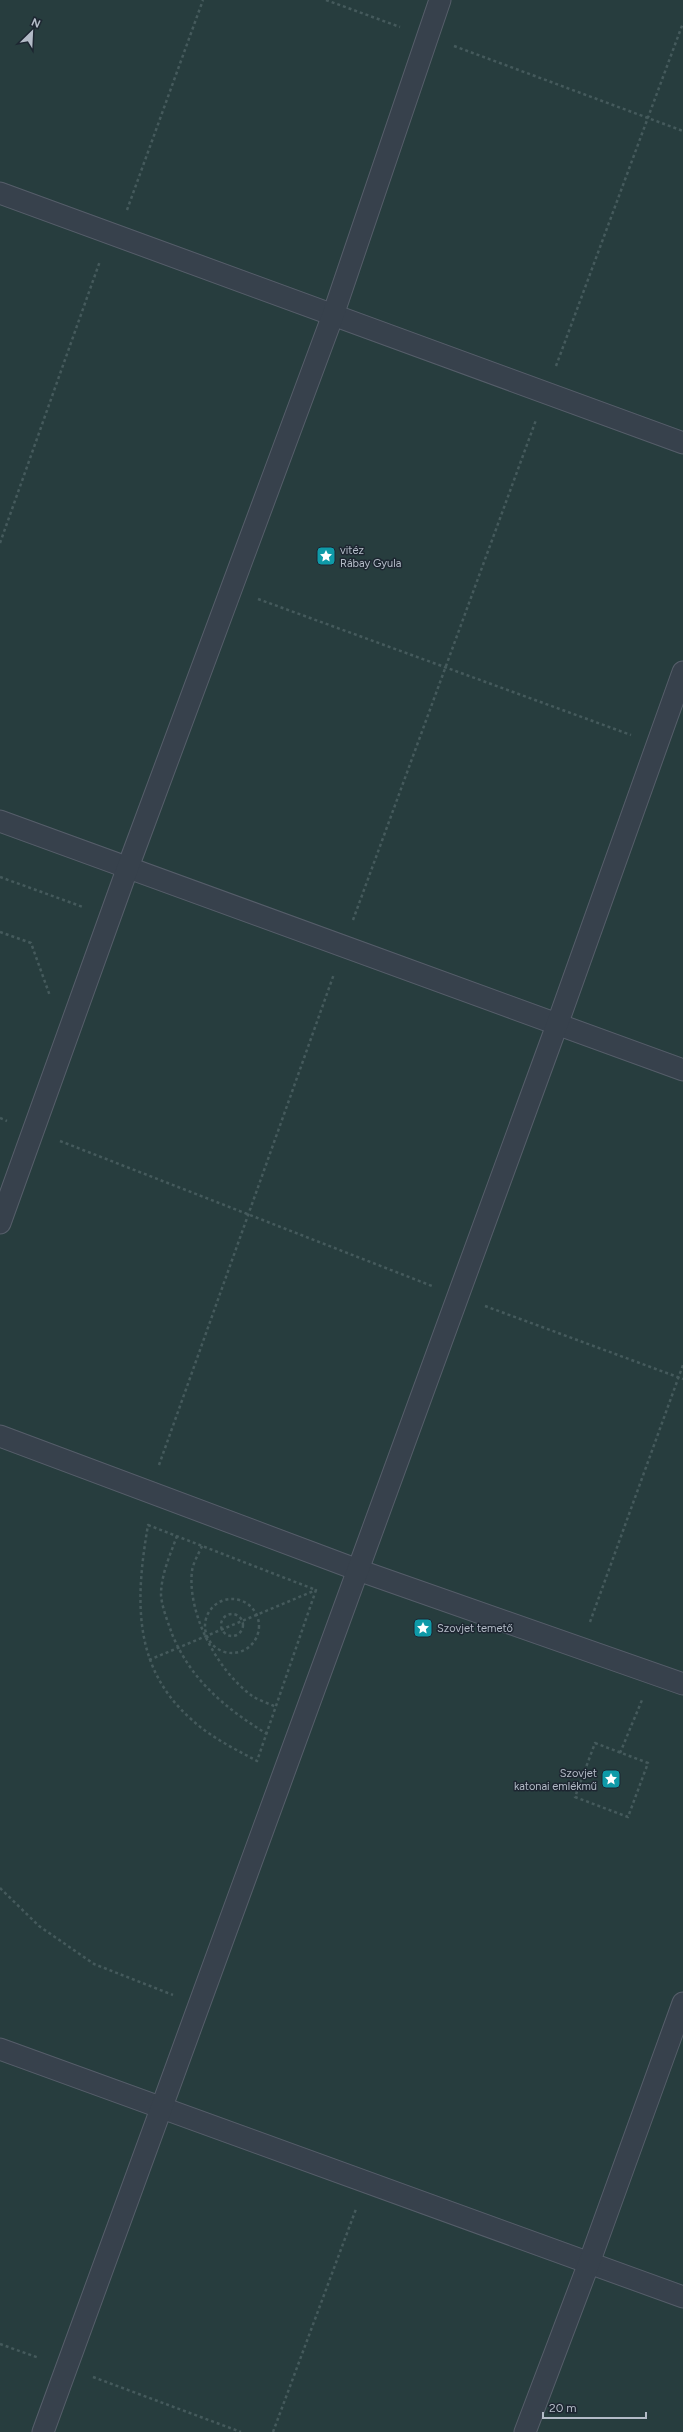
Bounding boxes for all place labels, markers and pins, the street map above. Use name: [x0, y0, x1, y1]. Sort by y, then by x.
place label: vitéz Rábay Gyula: [340, 544, 401, 570]
place icon: vitéz Rábay Gyula: [315, 545, 337, 567]
place icon: Szovjet temető: [412, 1617, 434, 1639]
place label: Szovjet temető: [437, 1622, 513, 1635]
place label: Szovjet katonai emlékmű: [514, 1767, 597, 1793]
place icon: Szovjet katonai emlékmű: [600, 1768, 622, 1790]

